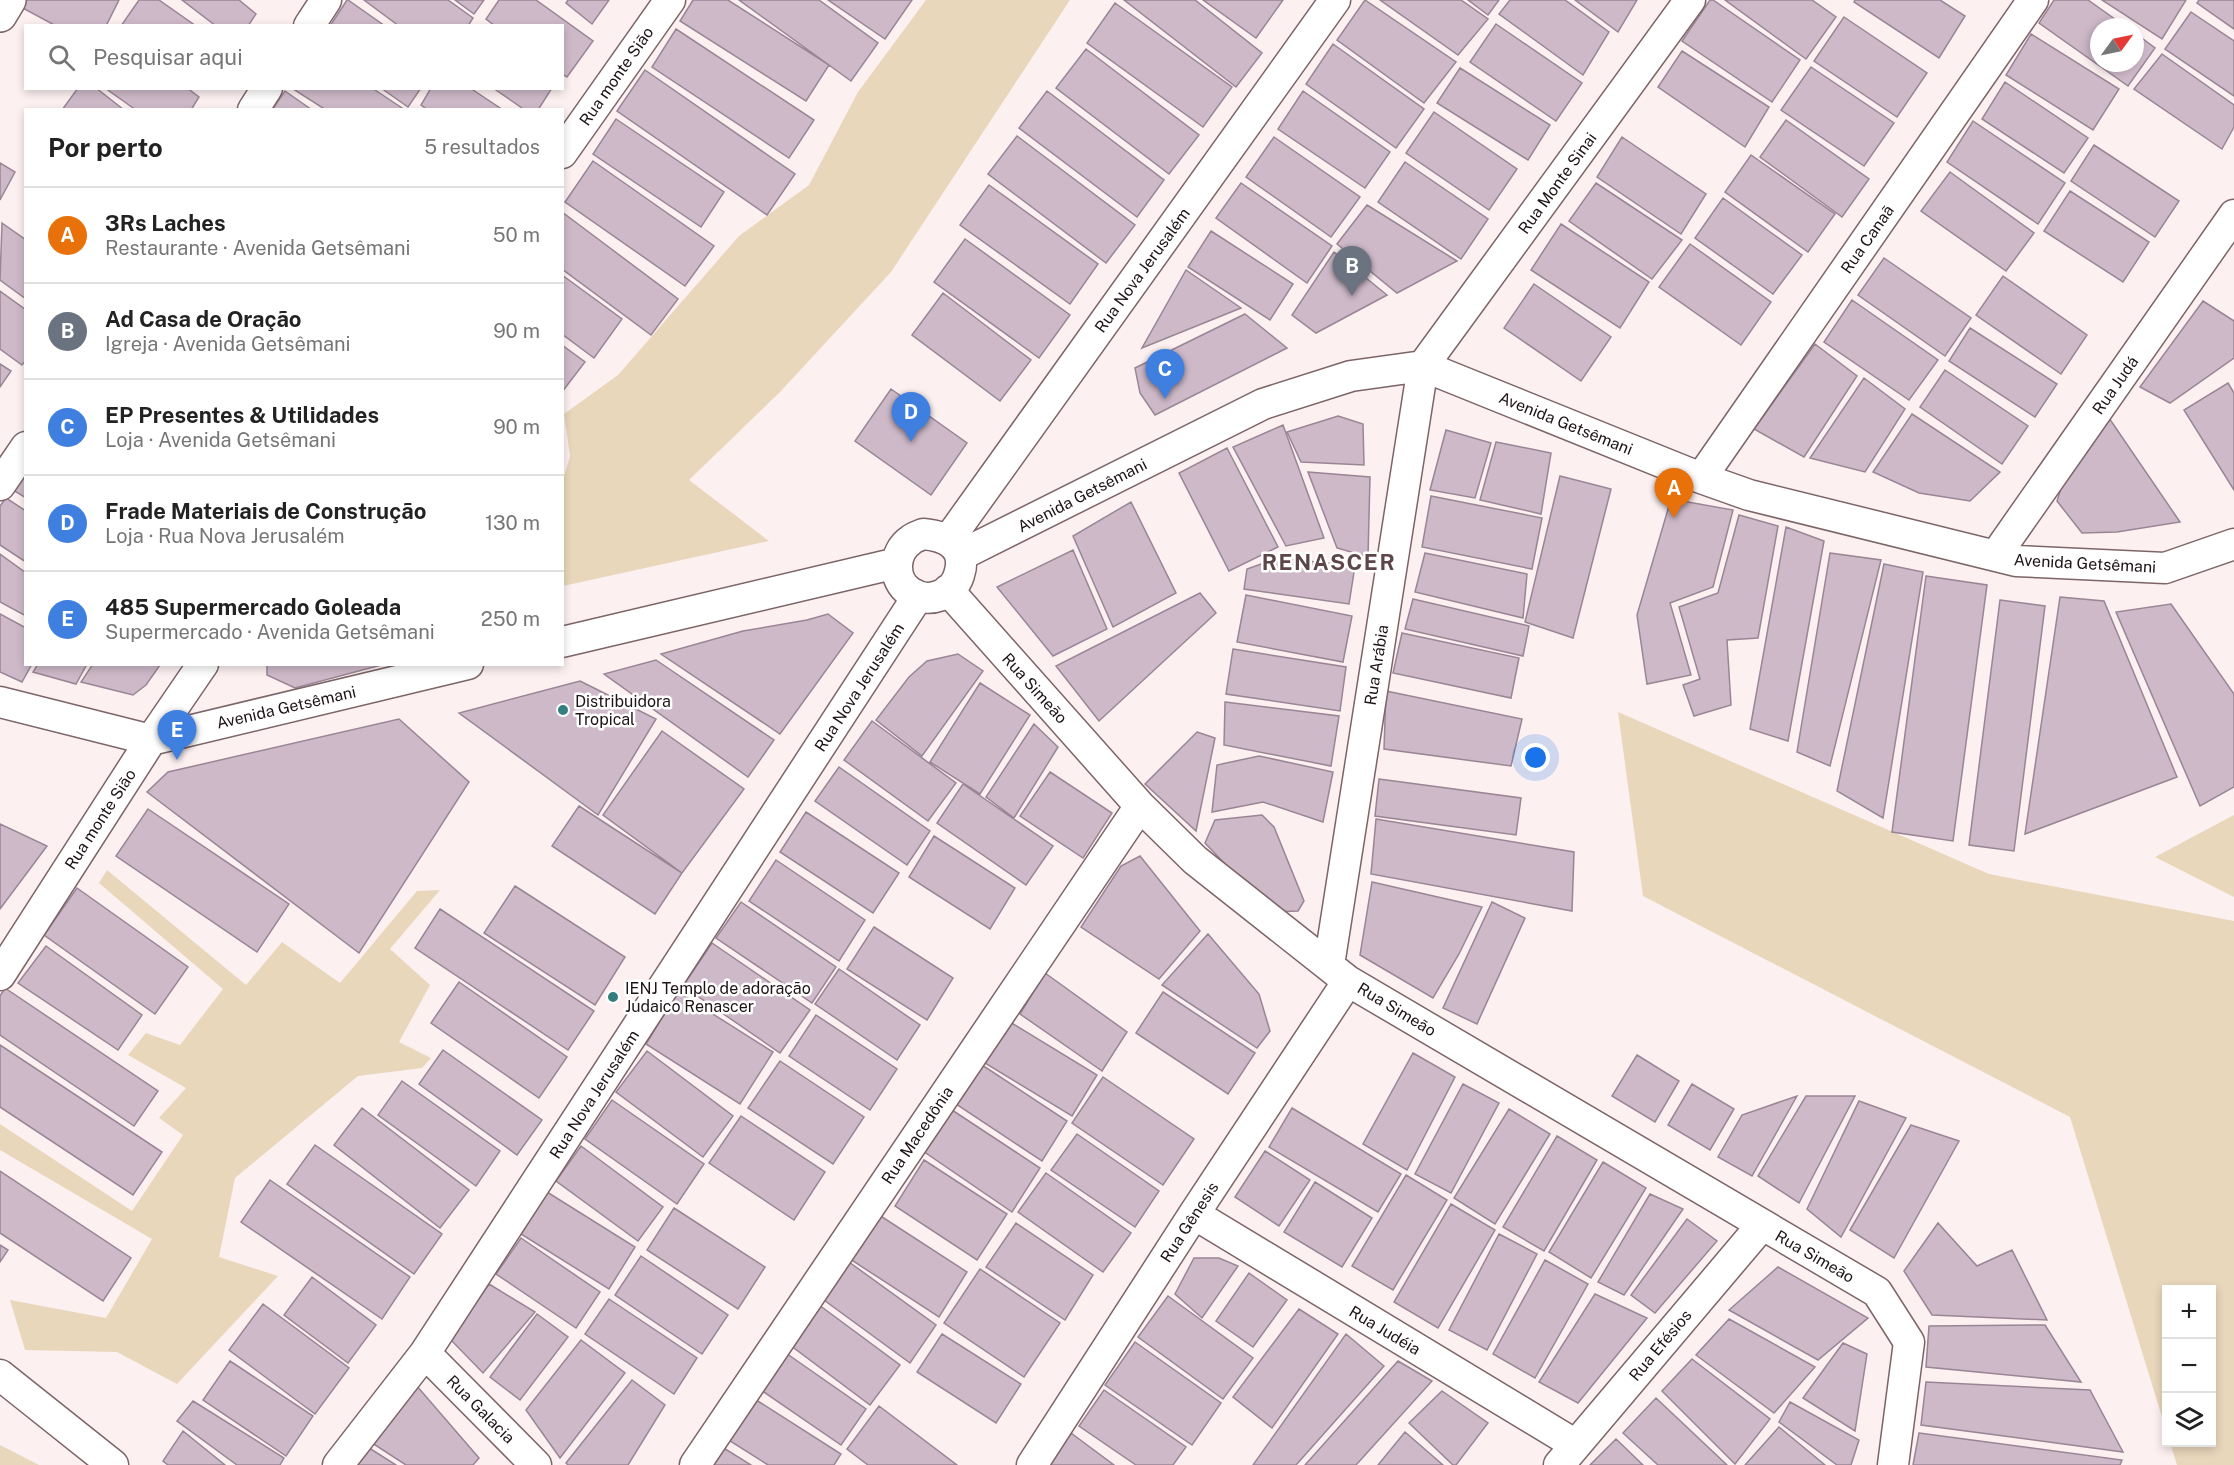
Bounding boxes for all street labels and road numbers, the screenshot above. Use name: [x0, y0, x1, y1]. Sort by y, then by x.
street label: Rua monte Sião: [575, 23, 657, 129]
street label: Rua Monte Sinai: [1514, 129, 1600, 238]
street label: Rua Canaã: [1837, 201, 1898, 277]
street label: Rua Nova Jerusalém: [1091, 204, 1194, 336]
street label: Rua Judá: [2089, 353, 2142, 418]
street label: Avenida Getsêmani: [1496, 388, 1635, 459]
street label: Avenida Getsêmani: [1014, 455, 1150, 536]
street label: Avenida Getsêmani: [2013, 550, 2157, 577]
street label: Rua Nova Jerusalém: [811, 619, 908, 755]
street label: Rua Arábia: [1361, 623, 1392, 707]
street label: Rua Simeão: [998, 649, 1071, 727]
street label: Avenida Getsêmani: [215, 682, 358, 733]
street label: Rua monte Sião: [61, 765, 140, 873]
street label: Rua Simeão: [1354, 979, 1439, 1040]
street label: Rua Nova Jerusalém: [546, 1026, 643, 1162]
street label: Rua Macedônia: [878, 1083, 957, 1188]
street label: Rua Gênesis: [1156, 1179, 1222, 1266]
street label: Rua Simeão: [1772, 1226, 1858, 1287]
street label: Rua Judéia: [1346, 1302, 1424, 1359]
street label: Rua Efésios: [1625, 1306, 1696, 1385]
street label: Rua Galacia: [443, 1371, 519, 1447]

